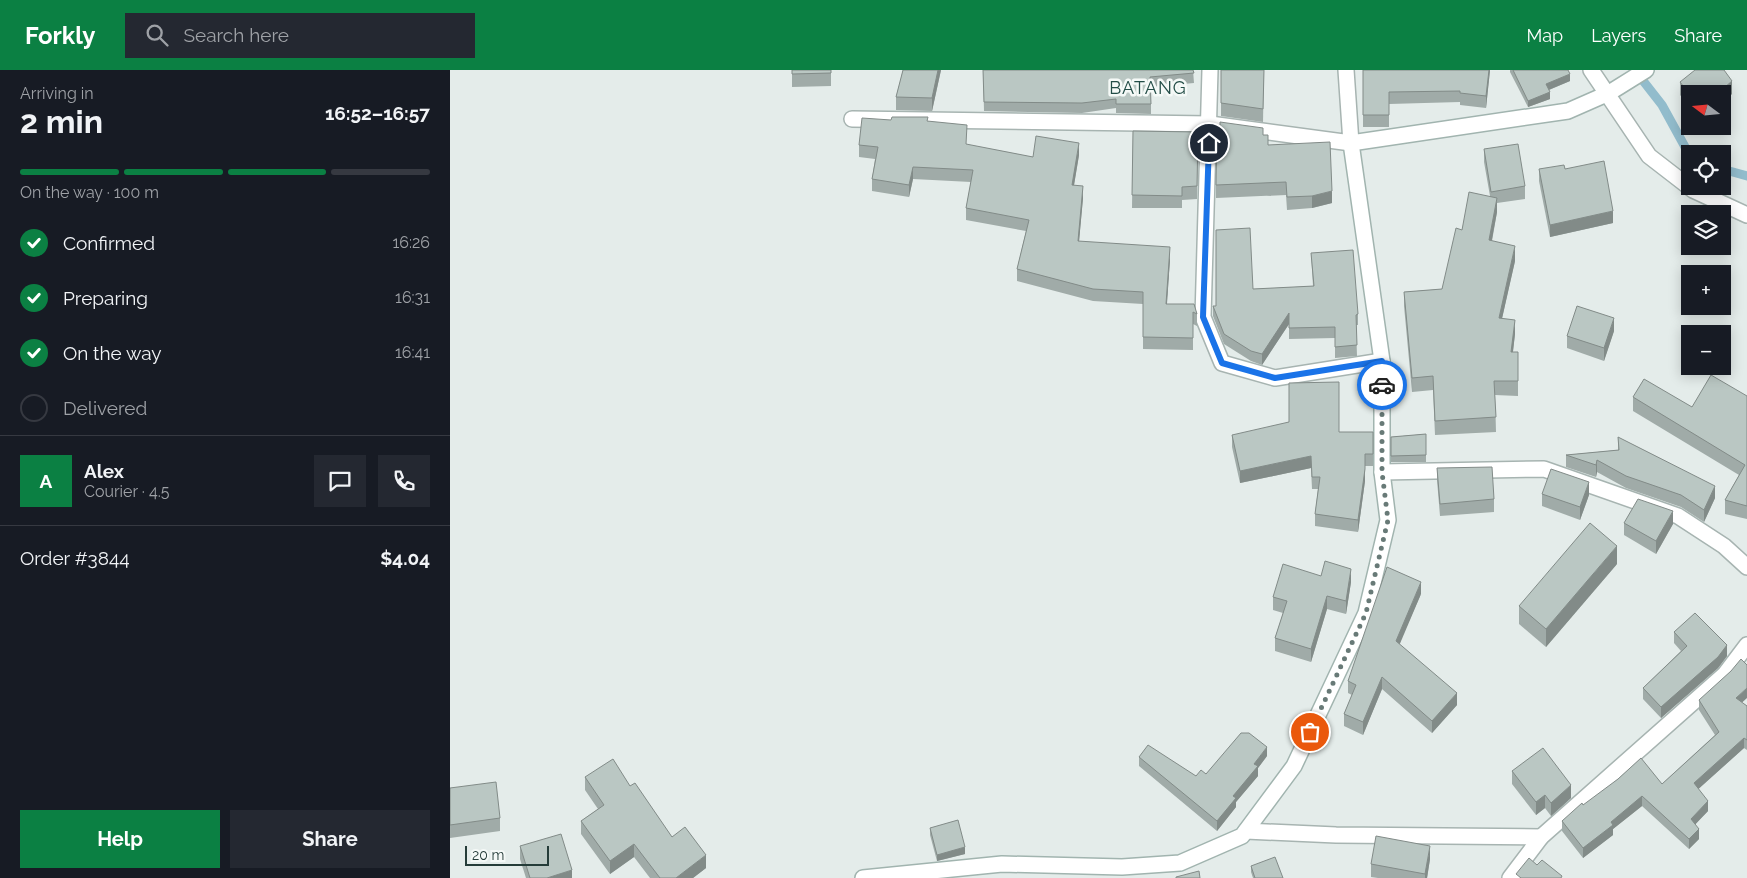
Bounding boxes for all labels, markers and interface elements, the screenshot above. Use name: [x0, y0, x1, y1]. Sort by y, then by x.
search box: [125, 13, 475, 58]
text: Forkly: [25, 21, 95, 50]
icon: search: [143, 21, 171, 49]
text: Search here: [183, 24, 289, 46]
text: Map: [1527, 25, 1563, 46]
text: Layers: [1591, 25, 1646, 46]
text: Share: [1674, 25, 1722, 46]
district label: BATANG: [1109, 77, 1187, 98]
text: Arriving in: [20, 84, 94, 103]
north arrow: [1681, 85, 1731, 135]
map controls: [1681, 85, 1731, 375]
text: 16:52–16:57: [325, 102, 430, 124]
text: 2 min: [20, 103, 103, 140]
pin: [1188, 122, 1230, 164]
icon: home: [1195, 129, 1223, 157]
button: locate: [1681, 145, 1731, 195]
text: On the way · 100 m: [20, 183, 159, 202]
button: layers: [1681, 205, 1731, 255]
icon: check: [20, 229, 48, 257]
text: Confirmed: [63, 232, 155, 254]
text: 16:26: [393, 233, 430, 252]
button: +: [1681, 265, 1731, 315]
icon: check: [20, 284, 48, 312]
text: Preparing: [63, 287, 148, 309]
text: 16:31: [395, 288, 430, 307]
button: −: [1681, 325, 1731, 375]
icon: check: [20, 339, 48, 367]
text: On the way: [63, 342, 162, 364]
text: 16:41: [395, 343, 430, 362]
courier: [1357, 360, 1407, 410]
icon: car: [1368, 371, 1396, 399]
text: Delivered: [63, 397, 147, 419]
button: chat: [314, 455, 366, 507]
button: phone: [378, 455, 430, 507]
text: Alex: [84, 460, 124, 482]
text: A: [40, 470, 52, 492]
text: Courier · 4.5: [84, 482, 169, 501]
text: Order #3844: [20, 547, 130, 569]
text: $4.04: [380, 547, 430, 569]
pin: [1289, 711, 1331, 753]
icon: bag: [1296, 718, 1324, 746]
button: Help: [20, 810, 220, 868]
button: Share: [230, 810, 430, 868]
scale bar: [465, 843, 549, 866]
text: 20 m: [472, 847, 504, 863]

